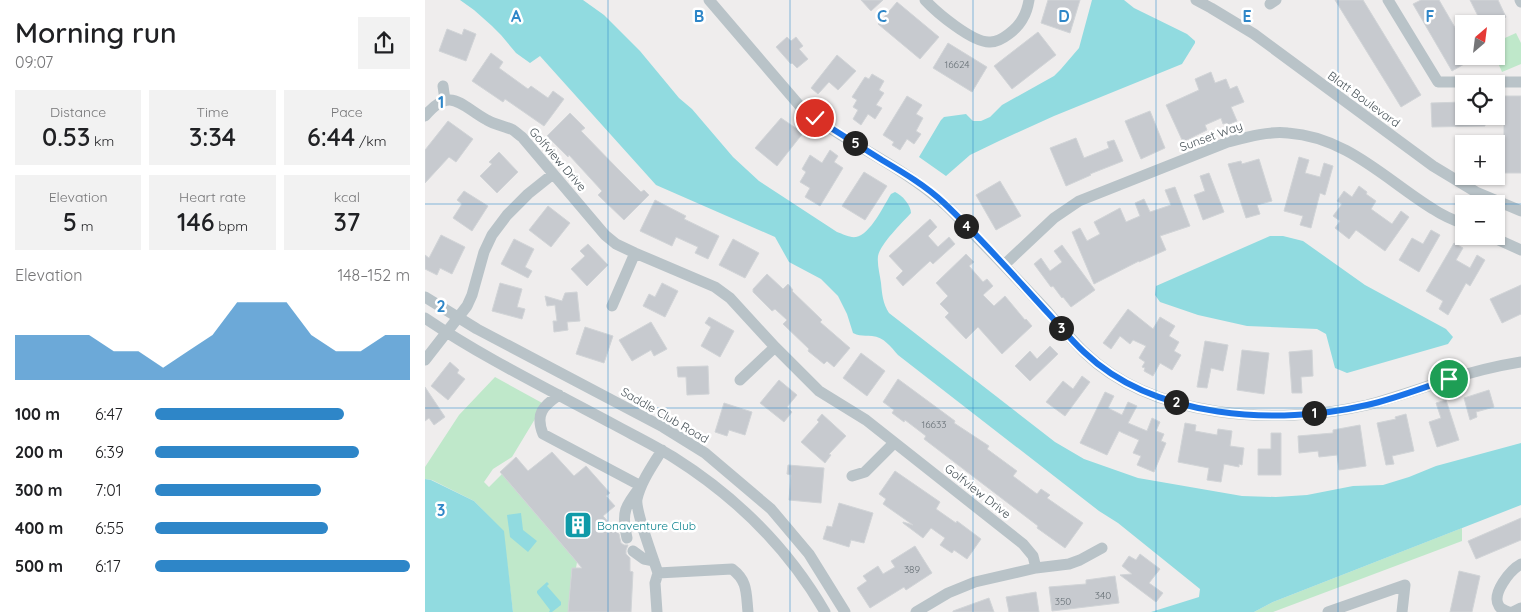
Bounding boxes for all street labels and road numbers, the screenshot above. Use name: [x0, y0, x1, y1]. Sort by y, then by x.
street label: Blatt Boulevard: [1325, 68, 1403, 130]
street label: Sunset Way: [1177, 118, 1245, 154]
street label: Golfview Drive: [526, 124, 590, 194]
street label: Saddle Club Road: [618, 384, 712, 446]
street label: Golfview Drive: [942, 461, 1014, 522]

